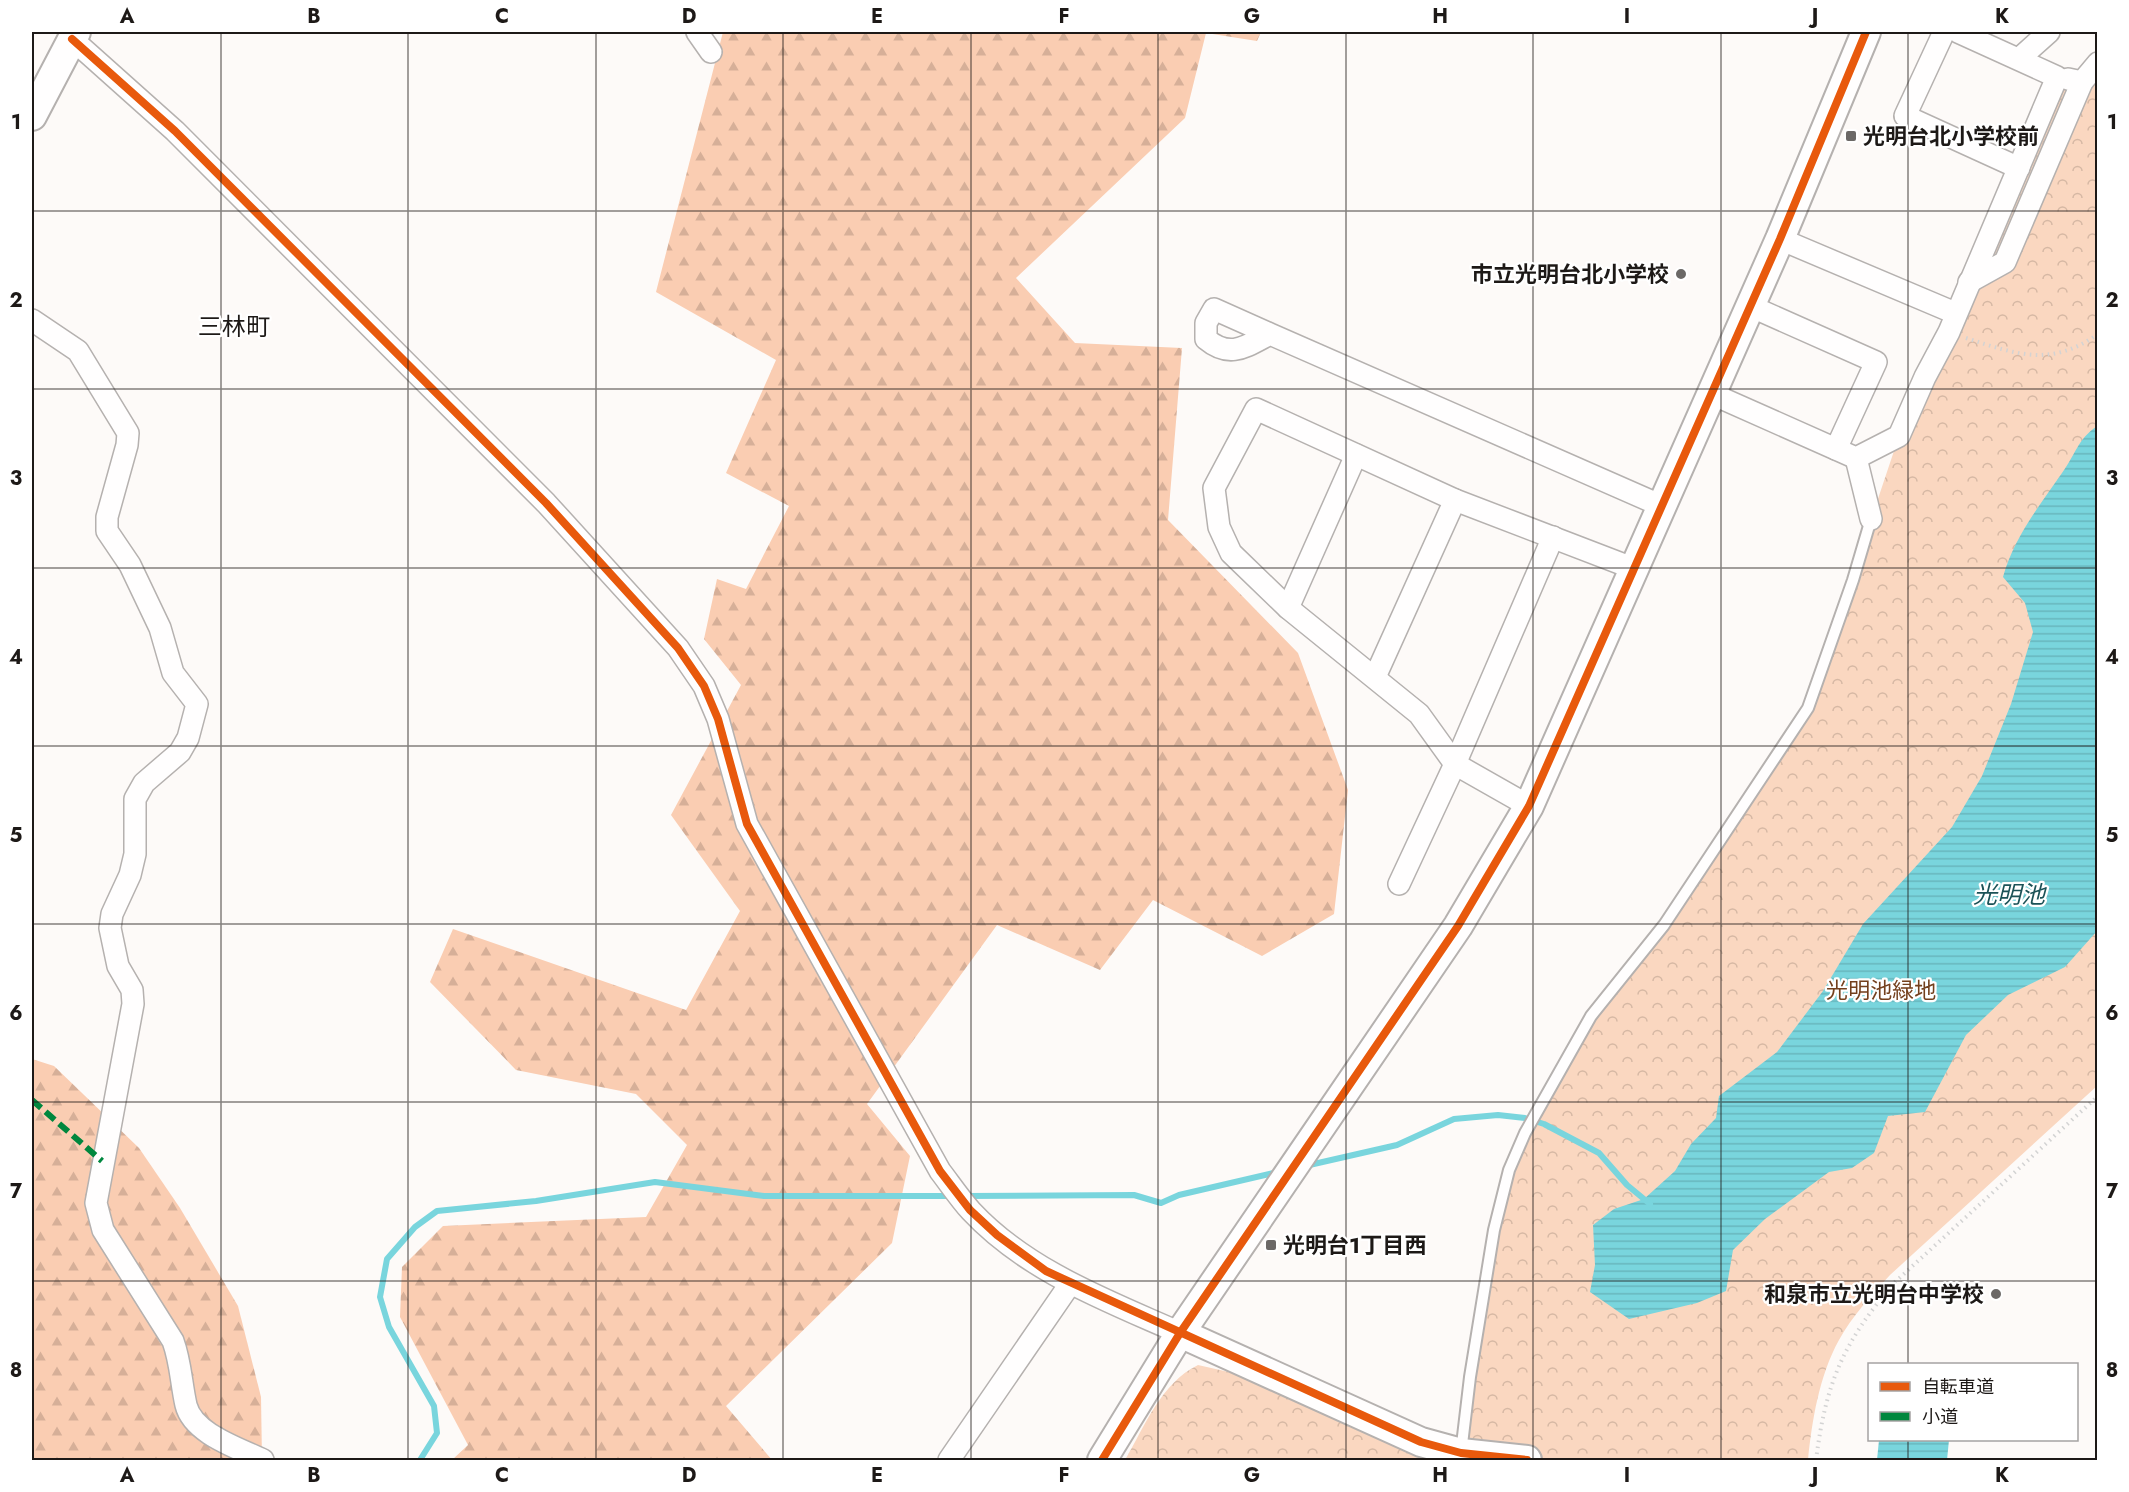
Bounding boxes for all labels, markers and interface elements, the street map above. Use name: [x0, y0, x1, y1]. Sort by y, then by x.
text: A: [119, 2, 135, 31]
text: B: [307, 2, 321, 31]
text: C: [495, 2, 509, 31]
text: D: [682, 2, 696, 31]
text: E: [871, 2, 883, 31]
text: F: [1058, 2, 1070, 31]
text: G: [1244, 2, 1260, 31]
text: H: [1432, 2, 1448, 31]
text: I: [1624, 2, 1630, 31]
text: J: [1808, 2, 1818, 31]
text: K: [1995, 2, 2009, 31]
text: 1: [11, 108, 21, 137]
text: 1: [2107, 108, 2117, 137]
place label: 光明台北小学校前: [1863, 120, 2039, 152]
marker: 光明台北小学校前: [1844, 129, 1858, 143]
place label: 市立光明台北小学校: [1471, 258, 1669, 290]
marker: 市立光明台北小学校: [1674, 267, 1688, 281]
text: 2: [9, 286, 23, 315]
text: 2: [2105, 286, 2119, 315]
district label: 三林町: [198, 309, 270, 344]
text: 3: [10, 464, 22, 493]
text: 3: [2106, 464, 2118, 493]
text: 4: [9, 643, 23, 672]
text: 4: [2105, 643, 2119, 672]
text: 5: [10, 821, 23, 850]
text: 5: [2106, 821, 2119, 850]
water label: 光明池: [1973, 877, 2047, 912]
park label: 光明池緑地: [1826, 974, 1936, 1006]
text: 6: [9, 999, 23, 1028]
text: 6: [2105, 999, 2119, 1028]
text: 7: [10, 1177, 23, 1206]
text: 7: [2106, 1177, 2119, 1206]
place label: 光明台1丁目西: [1283, 1229, 1426, 1261]
marker: 光明台1丁目西: [1264, 1238, 1278, 1252]
place label: 和泉市立光明台中学校: [1764, 1278, 1984, 1310]
marker: 和泉市立光明台中学校: [1989, 1287, 2003, 1301]
text: 8: [10, 1356, 22, 1385]
text: 8: [2106, 1356, 2118, 1385]
legend: [1868, 1363, 2078, 1441]
text: 自転車道: [1922, 1374, 1994, 1400]
text: 小道: [1922, 1404, 1958, 1430]
text: A: [119, 1461, 135, 1490]
text: B: [307, 1461, 321, 1490]
text: C: [495, 1461, 509, 1490]
text: D: [682, 1461, 696, 1490]
text: E: [871, 1461, 883, 1490]
text: F: [1058, 1461, 1070, 1490]
text: G: [1244, 1461, 1260, 1490]
text: H: [1432, 1461, 1448, 1490]
text: I: [1624, 1461, 1630, 1490]
text: J: [1808, 1461, 1818, 1490]
text: K: [1995, 1461, 2009, 1490]

